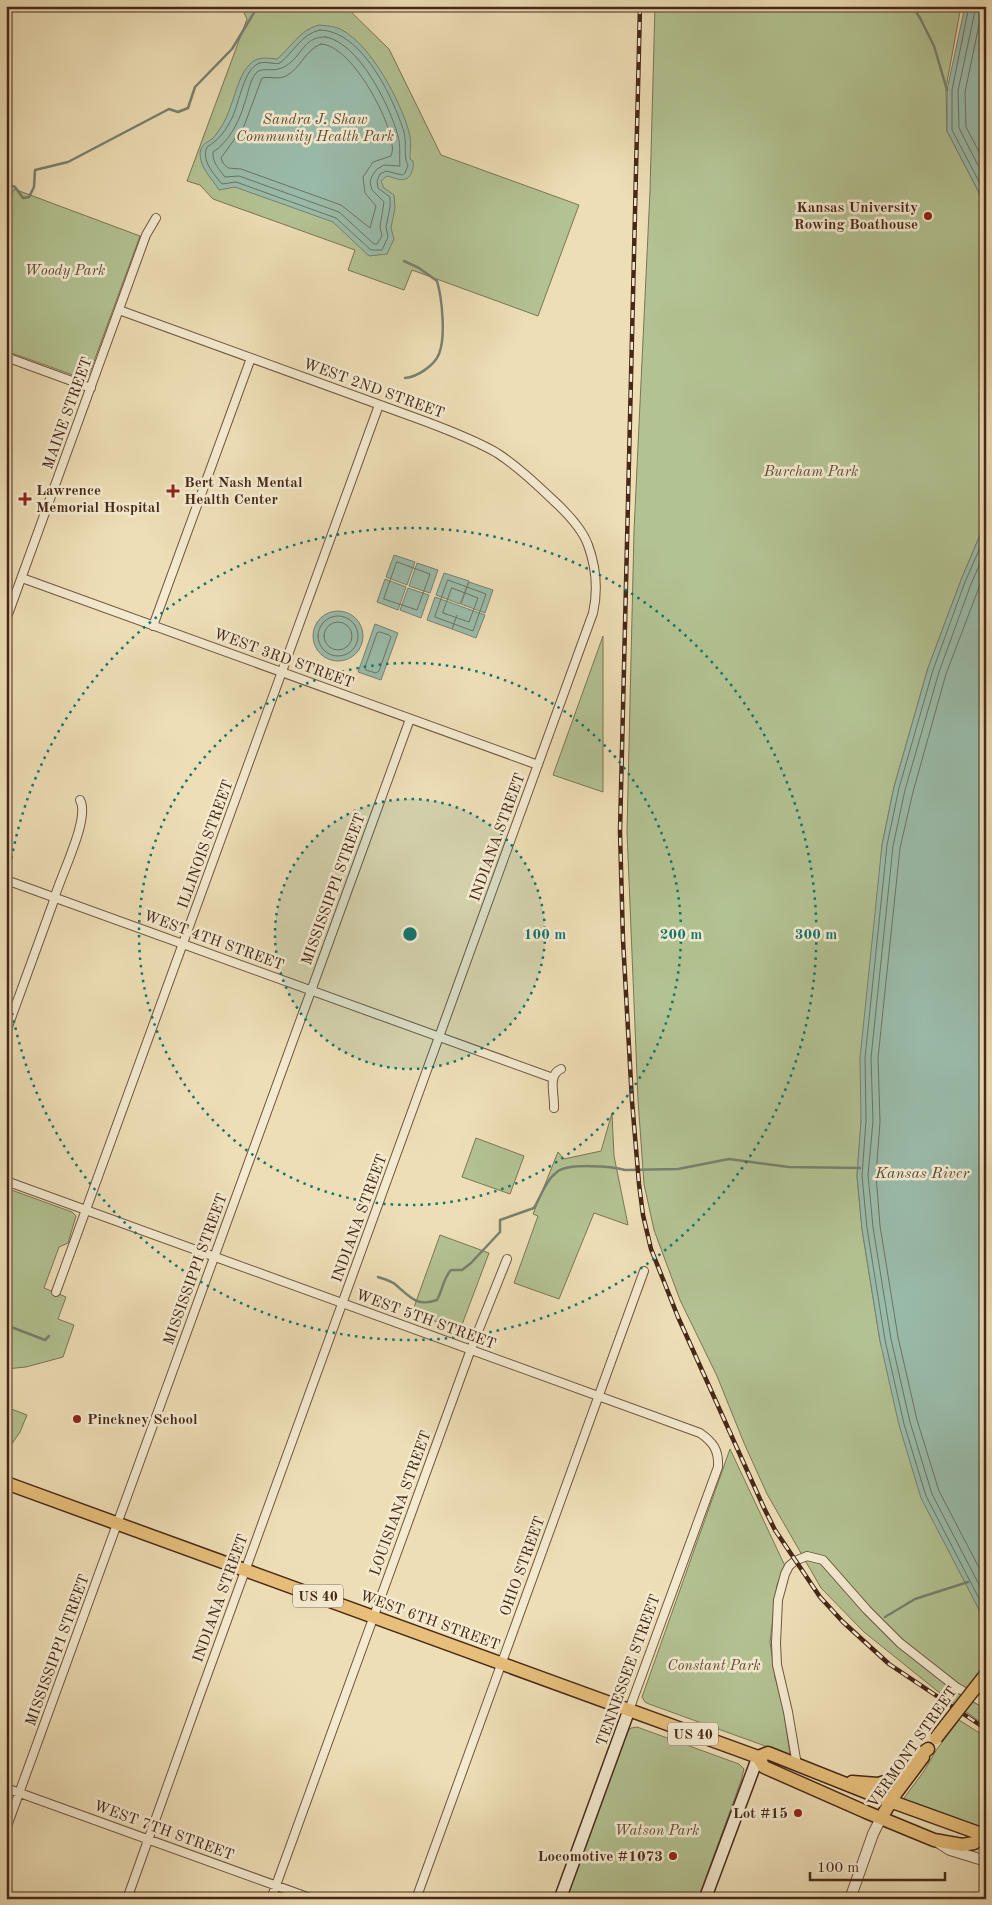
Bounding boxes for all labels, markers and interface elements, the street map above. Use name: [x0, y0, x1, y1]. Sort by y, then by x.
park label: Sandra J. Shaw Community Health Park: [236, 113, 394, 145]
place label: Kansas University Rowing Boathouse: [794, 201, 918, 233]
marker: Kansas University Rowing Boathouse: [922, 210, 934, 222]
park label: Woody Park: [25, 264, 105, 279]
street label: MAINE STREET: [41, 355, 96, 472]
street label: WEST 2ND STREET: [301, 357, 446, 422]
park label: Burcham Park: [763, 465, 858, 480]
place label: Bert Nash Mental Health Center: [184, 476, 303, 508]
place label: Lawrence Memorial Hospital: [36, 484, 160, 516]
marker: Bert Nash Mental Health Center: [166, 484, 180, 498]
marker: Lawrence Memorial Hospital: [18, 492, 32, 506]
street label: WEST 3RD STREET: [211, 627, 356, 692]
street label: INDIANA STREET: [468, 771, 529, 904]
street label: ILLINOIS STREET: [176, 778, 237, 911]
street label: MISSISSIPPI STREET: [300, 812, 369, 967]
street label: WEST 4TH STREET: [141, 909, 286, 974]
centre of rings: [401, 925, 419, 943]
text: 100 m: [524, 928, 566, 943]
text: 200 m: [660, 928, 702, 943]
text: 300 m: [795, 928, 837, 943]
street label: INDIANA STREET: [330, 1152, 391, 1285]
water label: Kansas River: [874, 1166, 970, 1182]
street label: MISSISSIPPI STREET: [162, 1192, 231, 1347]
street label: WEST 5TH STREET: [353, 1288, 498, 1353]
marker: Pinckney School: [71, 1413, 83, 1425]
place label: Pinckney School: [87, 1413, 198, 1428]
street label: LOUISIANA STREET: [368, 1429, 435, 1578]
street label: OHIO STREET: [498, 1515, 548, 1618]
street label: INDIANA STREET: [191, 1532, 252, 1665]
street label: MISSISSIPPI STREET: [24, 1573, 93, 1728]
road number: US 40: [293, 1584, 343, 1608]
street label: WEST 6TH STREET: [357, 1589, 502, 1654]
street label: TENNESSEE STREET: [595, 1593, 664, 1748]
park label: Constant Park: [667, 1659, 761, 1674]
street label: VERMONT STREET: [866, 1684, 961, 1811]
road number: US 40: [668, 1722, 718, 1746]
street label: WEST 7TH STREET: [91, 1799, 236, 1864]
place label: Lot #15: [733, 1807, 788, 1822]
marker: Lot #15: [792, 1807, 804, 1819]
park label: Watson Park: [615, 1824, 699, 1839]
place label: Locomotive #1073: [537, 1850, 663, 1865]
marker: Locomotive #1073: [667, 1850, 679, 1862]
scale bar: [810, 1850, 944, 1882]
text: 100 m: [817, 1861, 859, 1876]

